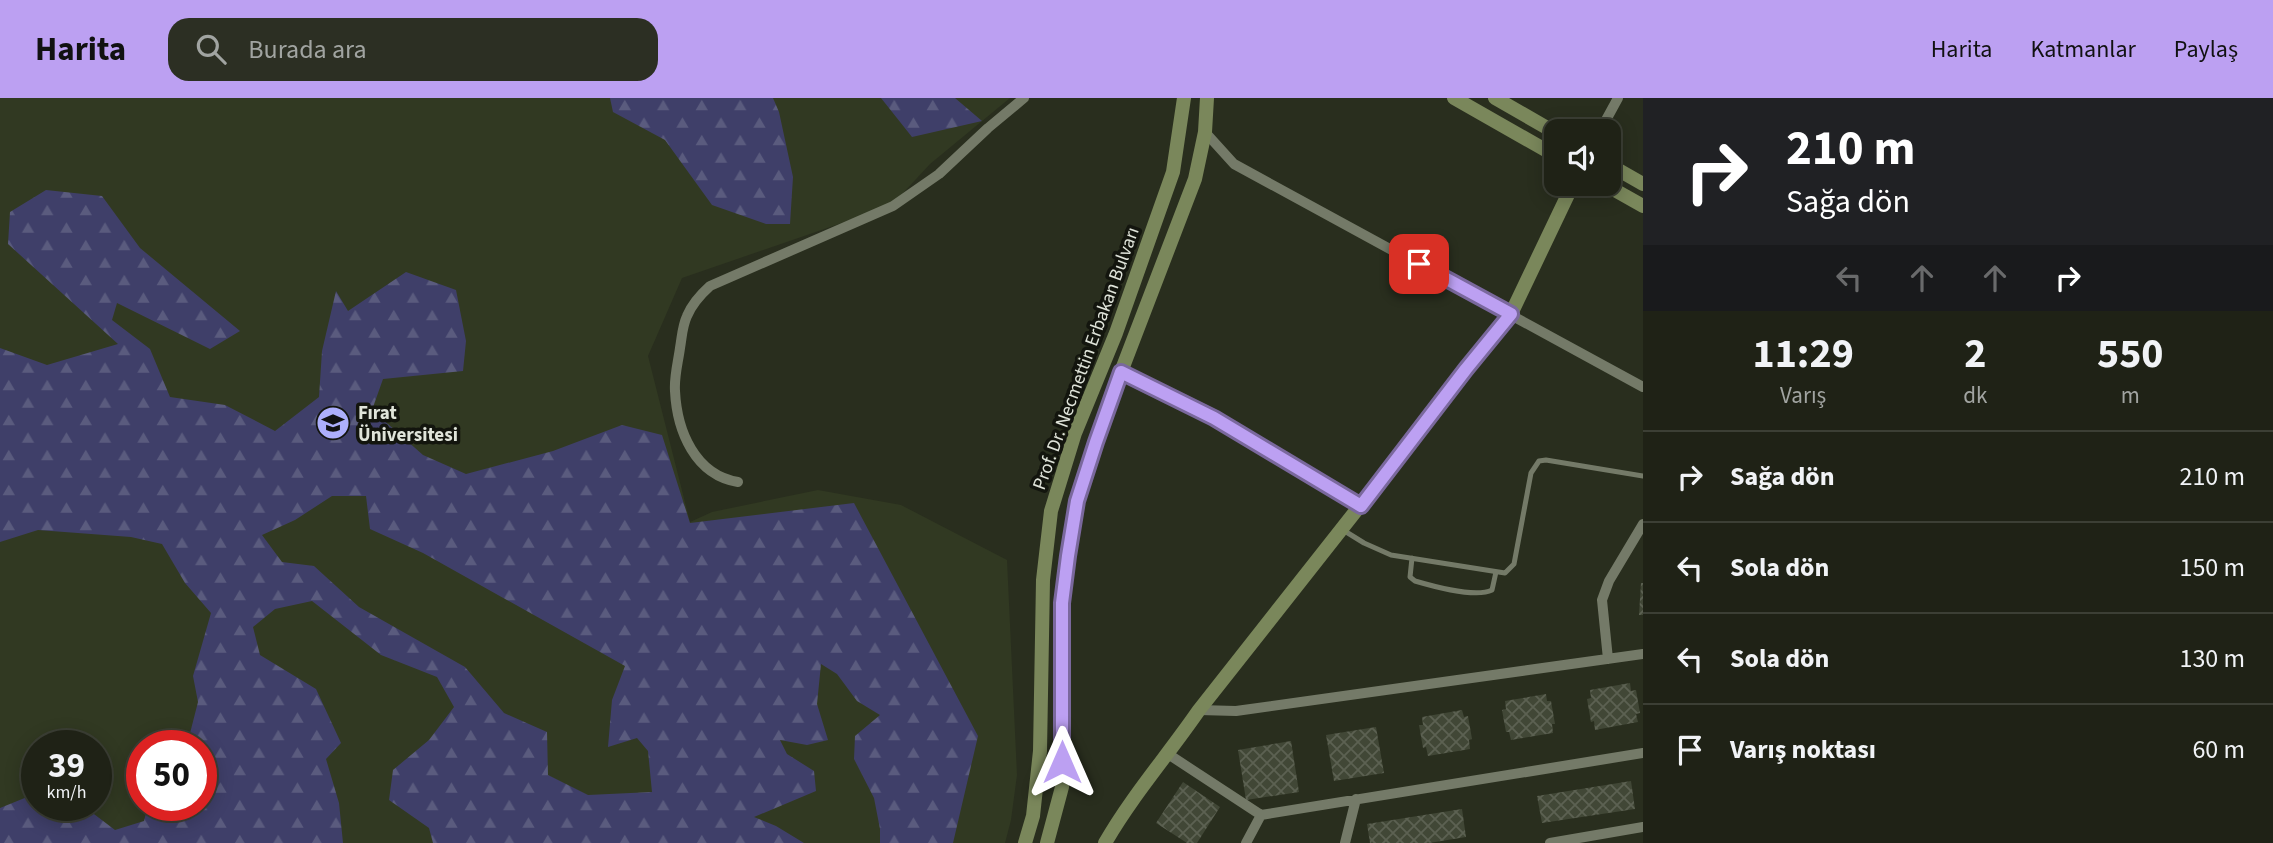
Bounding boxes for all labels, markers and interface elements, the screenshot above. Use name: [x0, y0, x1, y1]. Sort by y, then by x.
search box: [168, 18, 658, 81]
text: Harita: [35, 26, 126, 73]
icon: search: [192, 30, 230, 68]
text: Burada ara: [248, 31, 367, 68]
text: Harita: [1931, 32, 1992, 67]
text: Katmanlar: [2030, 32, 2136, 67]
text: Paylaş: [2174, 32, 2238, 67]
text: 210 m: [1786, 114, 1915, 184]
map controls: [1544, 119, 1621, 196]
button: sound: [1544, 119, 1621, 196]
icon: right: [1671, 126, 1762, 217]
text: Sağa dön: [1786, 179, 1910, 225]
street label: Prof. Dr. Necmettin Erbakan Bulvarı: [1026, 223, 1147, 494]
pin: [1389, 234, 1449, 294]
icon: arrive: [1400, 245, 1438, 283]
icon: left: [1830, 259, 1868, 297]
icon: ahead: [1903, 259, 1941, 297]
icon: ahead: [1976, 259, 2014, 297]
icon: right: [2049, 259, 2087, 297]
text: 11:29: [1753, 324, 1854, 384]
text: 2: [1964, 324, 1986, 384]
text: 550: [2097, 324, 2164, 384]
text: Varış: [1780, 379, 1826, 412]
text: dk: [1963, 379, 1987, 412]
text: m: [2121, 379, 2140, 412]
place label: Fırat Üniversitesi: [358, 400, 458, 449]
school or university icon: Fırat Üniversitesi: [314, 404, 352, 442]
icon: right: [1671, 458, 1709, 496]
text: Sağa dön: [1730, 458, 1835, 495]
text: 210 m: [2179, 458, 2245, 495]
icon: left: [1671, 549, 1709, 587]
text: Sola dön: [1730, 549, 1829, 586]
text: 150 m: [2179, 549, 2245, 586]
icon: left: [1671, 640, 1709, 678]
text: Sola dön: [1730, 640, 1829, 677]
text: 130 m: [2179, 640, 2245, 677]
position arrow: [1025, 725, 1099, 799]
speed limit sign: 50: [126, 730, 217, 821]
icon: arrive: [1671, 731, 1709, 769]
text: Varış noktası: [1730, 731, 1876, 768]
text: 60 m: [2192, 731, 2245, 768]
text: 39: [48, 741, 85, 791]
text: km/h: [47, 780, 86, 805]

